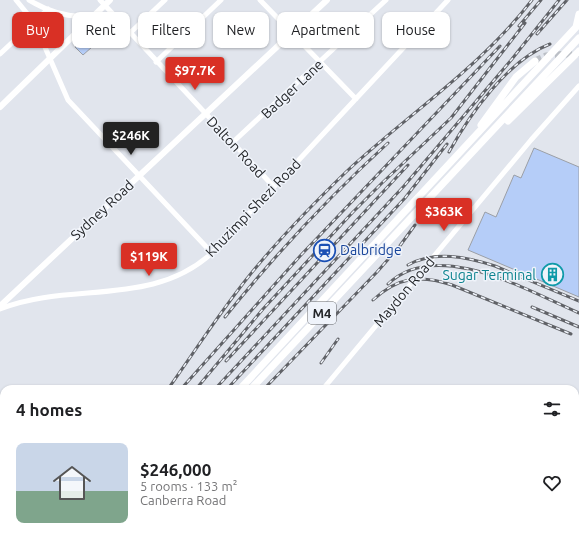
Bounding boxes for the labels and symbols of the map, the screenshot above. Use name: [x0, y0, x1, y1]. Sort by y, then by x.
street label: Badger Lane: [258, 56, 326, 122]
pin: $97.7K: [162, 57, 228, 91]
street label: Dalton Road: [204, 113, 268, 181]
pin: $246K: [103, 122, 159, 156]
street label: Khuzimpi Shezi Road: [202, 156, 304, 260]
street label: Sydney Road: [67, 177, 137, 243]
pin: $363K: [416, 198, 472, 232]
station icon: Dalbridge: [312, 237, 338, 263]
place label: Dalbridge: [340, 242, 402, 258]
pin: $119K: [121, 243, 177, 277]
street label: Maydon Road: [370, 254, 438, 330]
building icon: Sugar Terminal: [539, 262, 565, 288]
place label: Sugar Terminal: [442, 267, 536, 283]
road number: M4: [308, 302, 336, 324]

